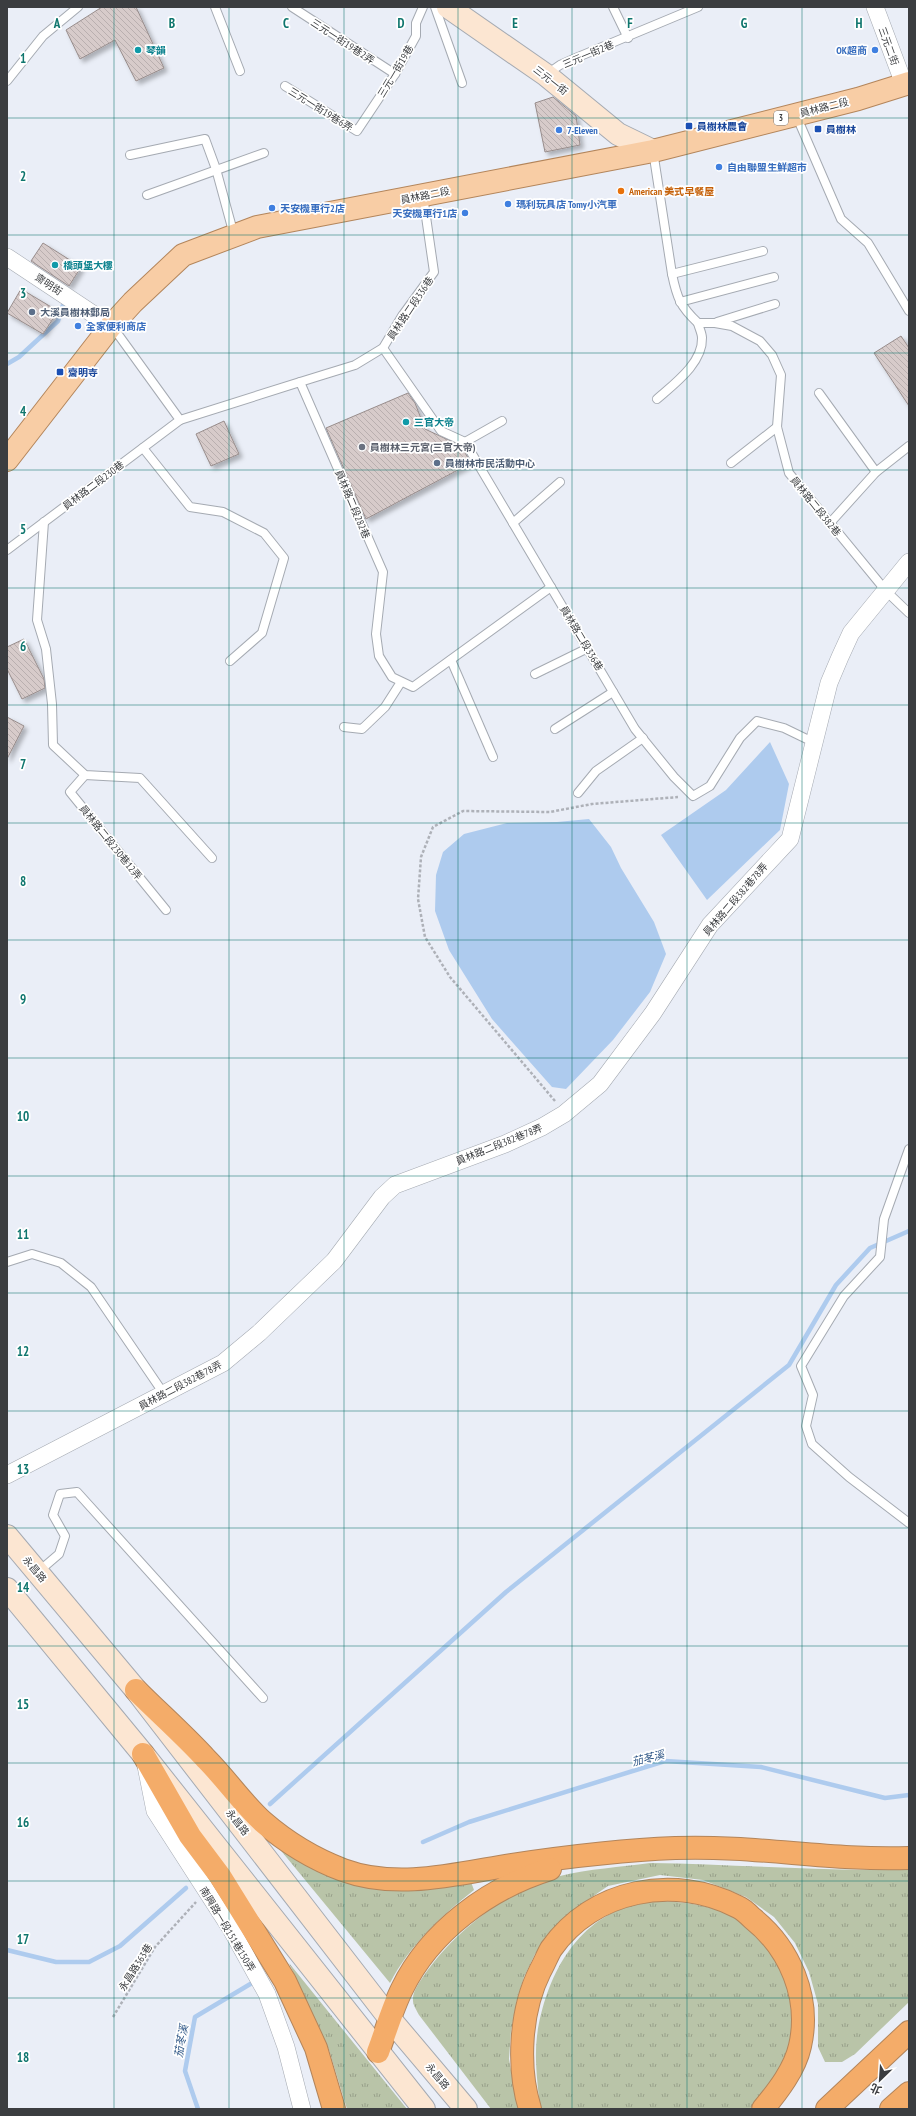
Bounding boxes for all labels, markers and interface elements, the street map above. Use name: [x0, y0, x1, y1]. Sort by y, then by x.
text: A: [53, 15, 61, 32]
text: B: [169, 15, 175, 32]
text: C: [283, 15, 289, 32]
text: D: [398, 15, 405, 32]
text: E: [512, 15, 518, 32]
text: F: [627, 15, 633, 32]
text: G: [741, 15, 748, 32]
text: H: [856, 15, 863, 32]
street label: 三元一街19巷2弄: [308, 16, 377, 67]
street label: 三元二街: [876, 25, 901, 67]
street label: 三元一街2巷: [561, 38, 616, 71]
street label: 三元一街19巷: [375, 43, 416, 100]
place label: 琴韻: [146, 44, 166, 57]
place label: OK超商: [836, 44, 867, 57]
marker: 琴韻: [133, 45, 143, 55]
marker: OK超商: [870, 45, 880, 55]
text: 1: [20, 50, 26, 67]
street label: 三元一街: [531, 63, 570, 98]
street label: 三元一街19巷6弄: [286, 84, 355, 134]
street label: 員林路二段: [798, 95, 850, 120]
road number: 3: [774, 111, 788, 125]
place label: 員樹林農會: [697, 120, 748, 133]
marker: 員樹林農會: [684, 121, 694, 131]
place label: 員樹林: [826, 123, 856, 136]
place label: 7-Eleven: [567, 124, 598, 137]
marker: 員樹林: [813, 124, 823, 134]
marker: 7-Eleven: [554, 125, 564, 135]
place label: 自由聯盟生鮮超市: [727, 161, 807, 174]
marker: 自由聯盟生鮮超市: [714, 162, 724, 172]
text: 2: [20, 168, 26, 185]
street label: 員林路二段: [399, 184, 451, 207]
place label: American 美式早餐屋: [628, 185, 714, 198]
marker: American 美式早餐屋: [616, 186, 626, 196]
place label: 瑪利玩具店 Tomy小汽車: [516, 198, 617, 211]
marker: 瑪利玩具店 Tomy小汽車: [503, 199, 513, 209]
place label: 天安機車行2店: [280, 202, 345, 215]
marker: 天安機車行2店: [267, 203, 277, 213]
place label: 天安機車行1店: [392, 207, 457, 220]
marker: 天安機車行1店: [460, 208, 470, 218]
place label: 橋頭堡大樓: [63, 259, 113, 272]
marker: 橋頭堡大樓: [50, 260, 60, 270]
street label: 齋明街: [33, 271, 65, 298]
street label: 員林路二段336巷: [384, 274, 436, 342]
text: 3: [20, 285, 26, 302]
place label: 大溪員樹林郵局: [40, 306, 110, 319]
marker: 大溪員樹林郵局: [27, 307, 37, 317]
place label: 全家便利商店: [86, 320, 146, 333]
marker: 全家便利商店: [73, 321, 83, 331]
place label: 齋明寺: [68, 366, 98, 379]
marker: 齋明寺: [55, 367, 65, 377]
text: 4: [20, 403, 27, 420]
place label: 三官大帝: [414, 416, 454, 429]
marker: 三官大帝: [401, 417, 411, 427]
place label: 員樹林三元宮(三官大帝): [370, 441, 476, 454]
marker: 員樹林三元宮(三官大帝): [357, 442, 367, 452]
place label: 員樹林市民活動中心: [445, 457, 535, 470]
street label: 員林路二段230巷: [60, 458, 127, 513]
marker: 員樹林市民活動中心: [432, 458, 442, 468]
street label: 員林路二段282巷: [332, 468, 373, 541]
street label: 員林路二段382巷: [787, 474, 844, 539]
text: 5: [20, 521, 26, 538]
street label: 員林路二段336巷: [557, 603, 606, 673]
text: 6: [20, 638, 26, 655]
text: 7: [20, 756, 26, 773]
street label: 員林路二段230巷12弄: [76, 802, 145, 882]
street label: 員林路二段382巷78弄: [700, 860, 771, 938]
text: 8: [20, 873, 26, 890]
text: 9: [20, 991, 26, 1008]
text: 10: [17, 1108, 29, 1125]
street label: 員林路二段382巷78弄: [454, 1121, 545, 1168]
text: 11: [17, 1226, 29, 1243]
text: 12: [17, 1343, 29, 1360]
street label: 員林路二段382巷78弄: [136, 1358, 224, 1413]
text: 13: [17, 1461, 29, 1478]
street label: 永昌路: [20, 1554, 49, 1585]
text: 14: [17, 1579, 30, 1596]
text: 15: [17, 1696, 29, 1713]
water label: 茄苳溪: [630, 1747, 668, 1769]
street label: 永昌路: [223, 1806, 252, 1838]
text: 16: [17, 1814, 29, 1831]
street label: 南興路一段151巷150弄: [197, 1884, 258, 1974]
text: 17: [17, 1931, 29, 1948]
street label: 永昌路363巷: [116, 1941, 155, 1993]
water label: 茄苳溪: [171, 2022, 191, 2058]
text: 18: [17, 2049, 29, 2066]
north arrow: [860, 2060, 900, 2100]
street label: 永昌路: [423, 2061, 452, 2092]
text: 北: [868, 2080, 884, 2098]

